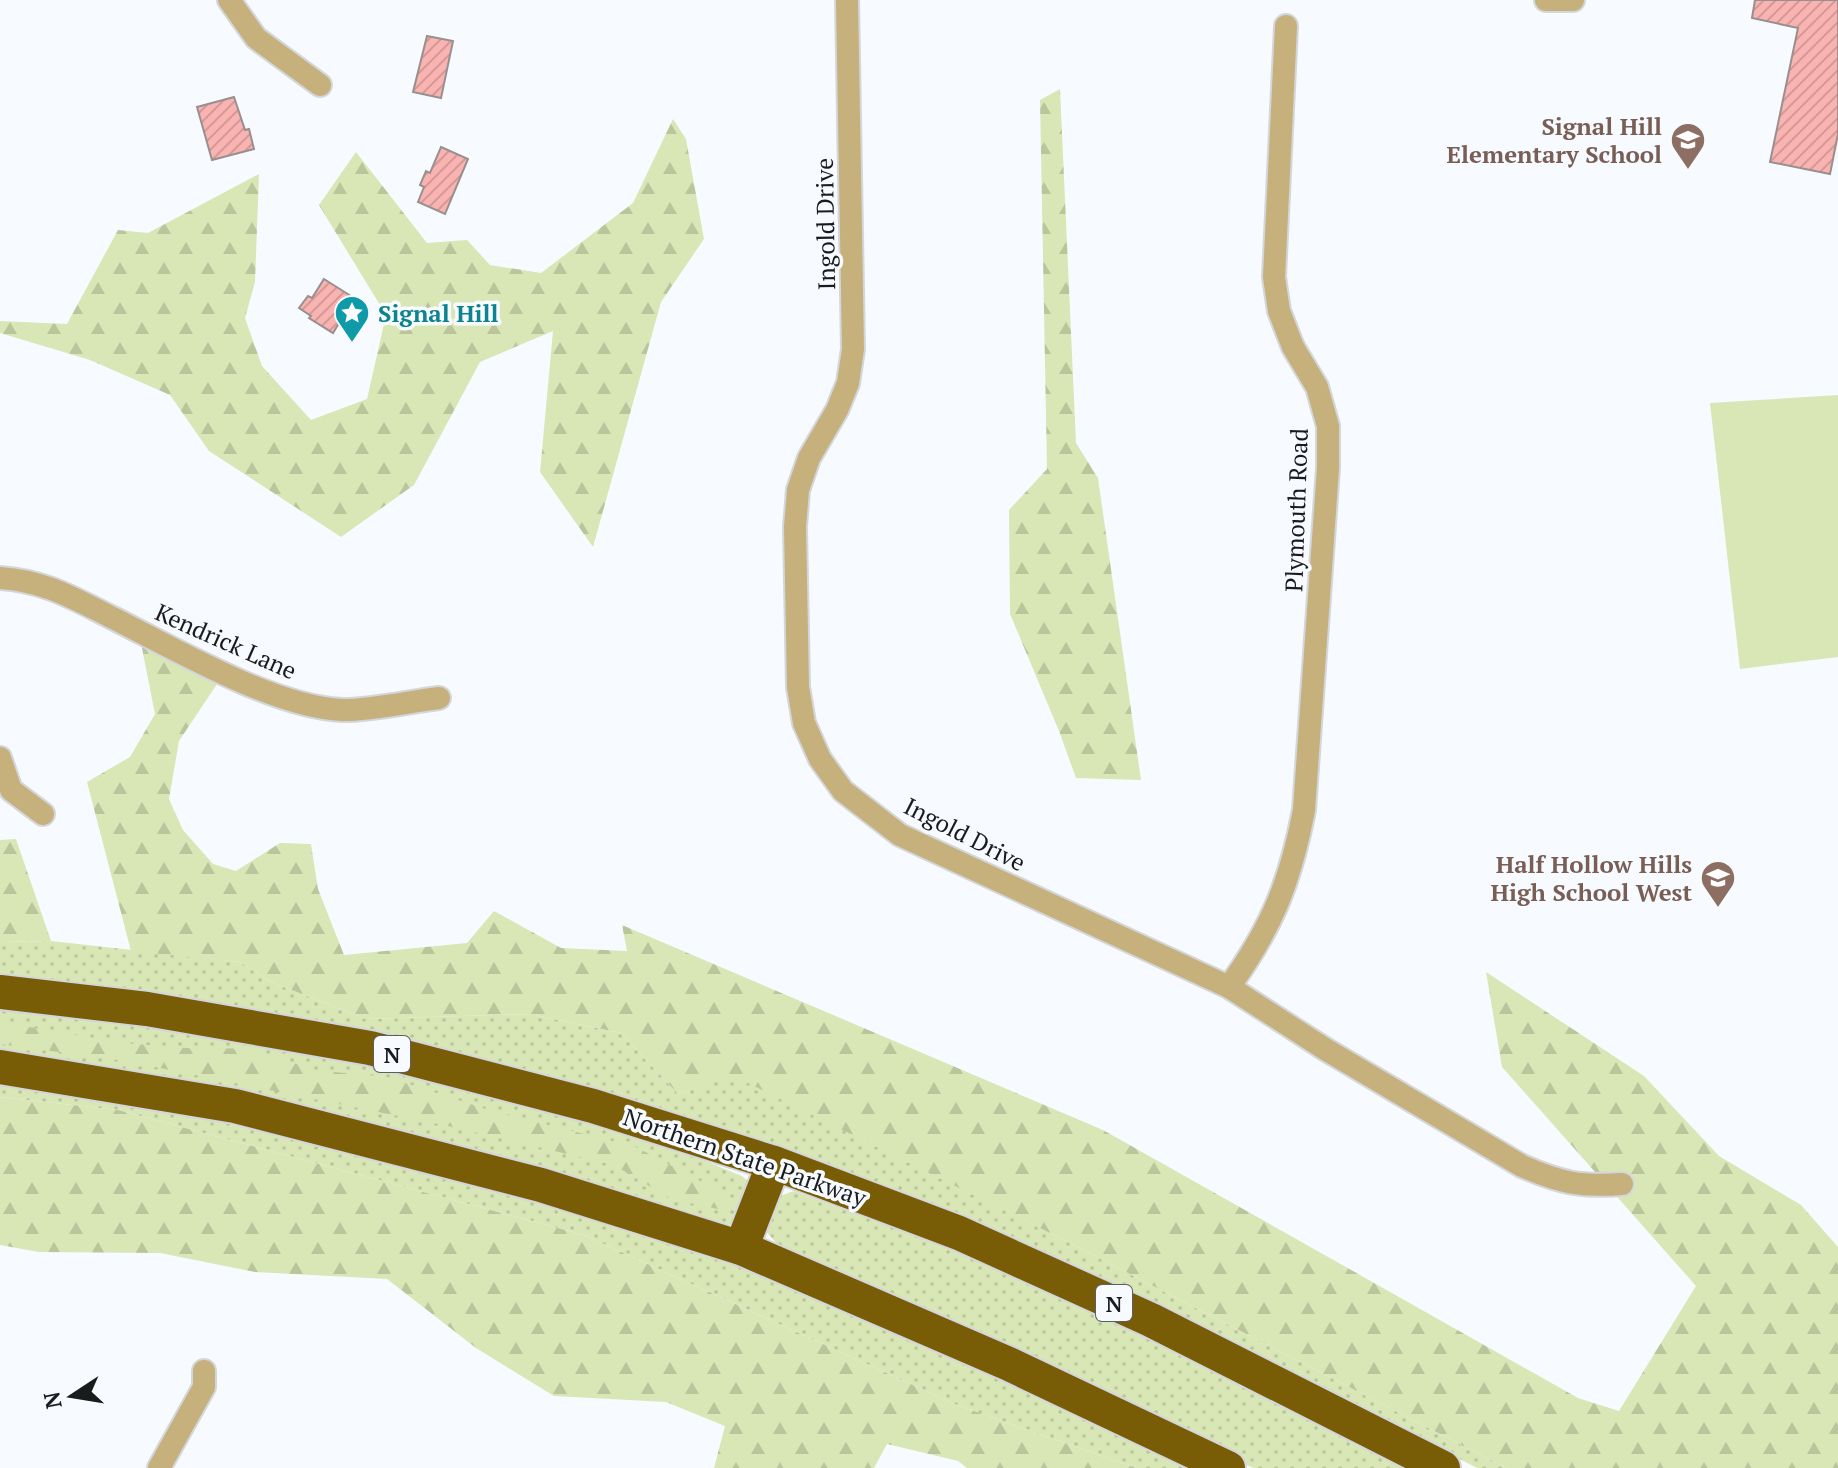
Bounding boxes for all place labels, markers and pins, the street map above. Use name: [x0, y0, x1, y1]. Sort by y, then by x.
place label: Signal Hill Elementary School: [1447, 110, 1662, 170]
school or university icon: Signal Hill Elementary School: [1669, 121, 1707, 171]
place icon: Signal Hill: [333, 294, 371, 344]
place label: Signal Hill: [378, 297, 499, 329]
place label: Half Hollow Hills High School West: [1491, 848, 1692, 908]
school or university icon: Half Hollow Hills High School West: [1699, 859, 1737, 909]

